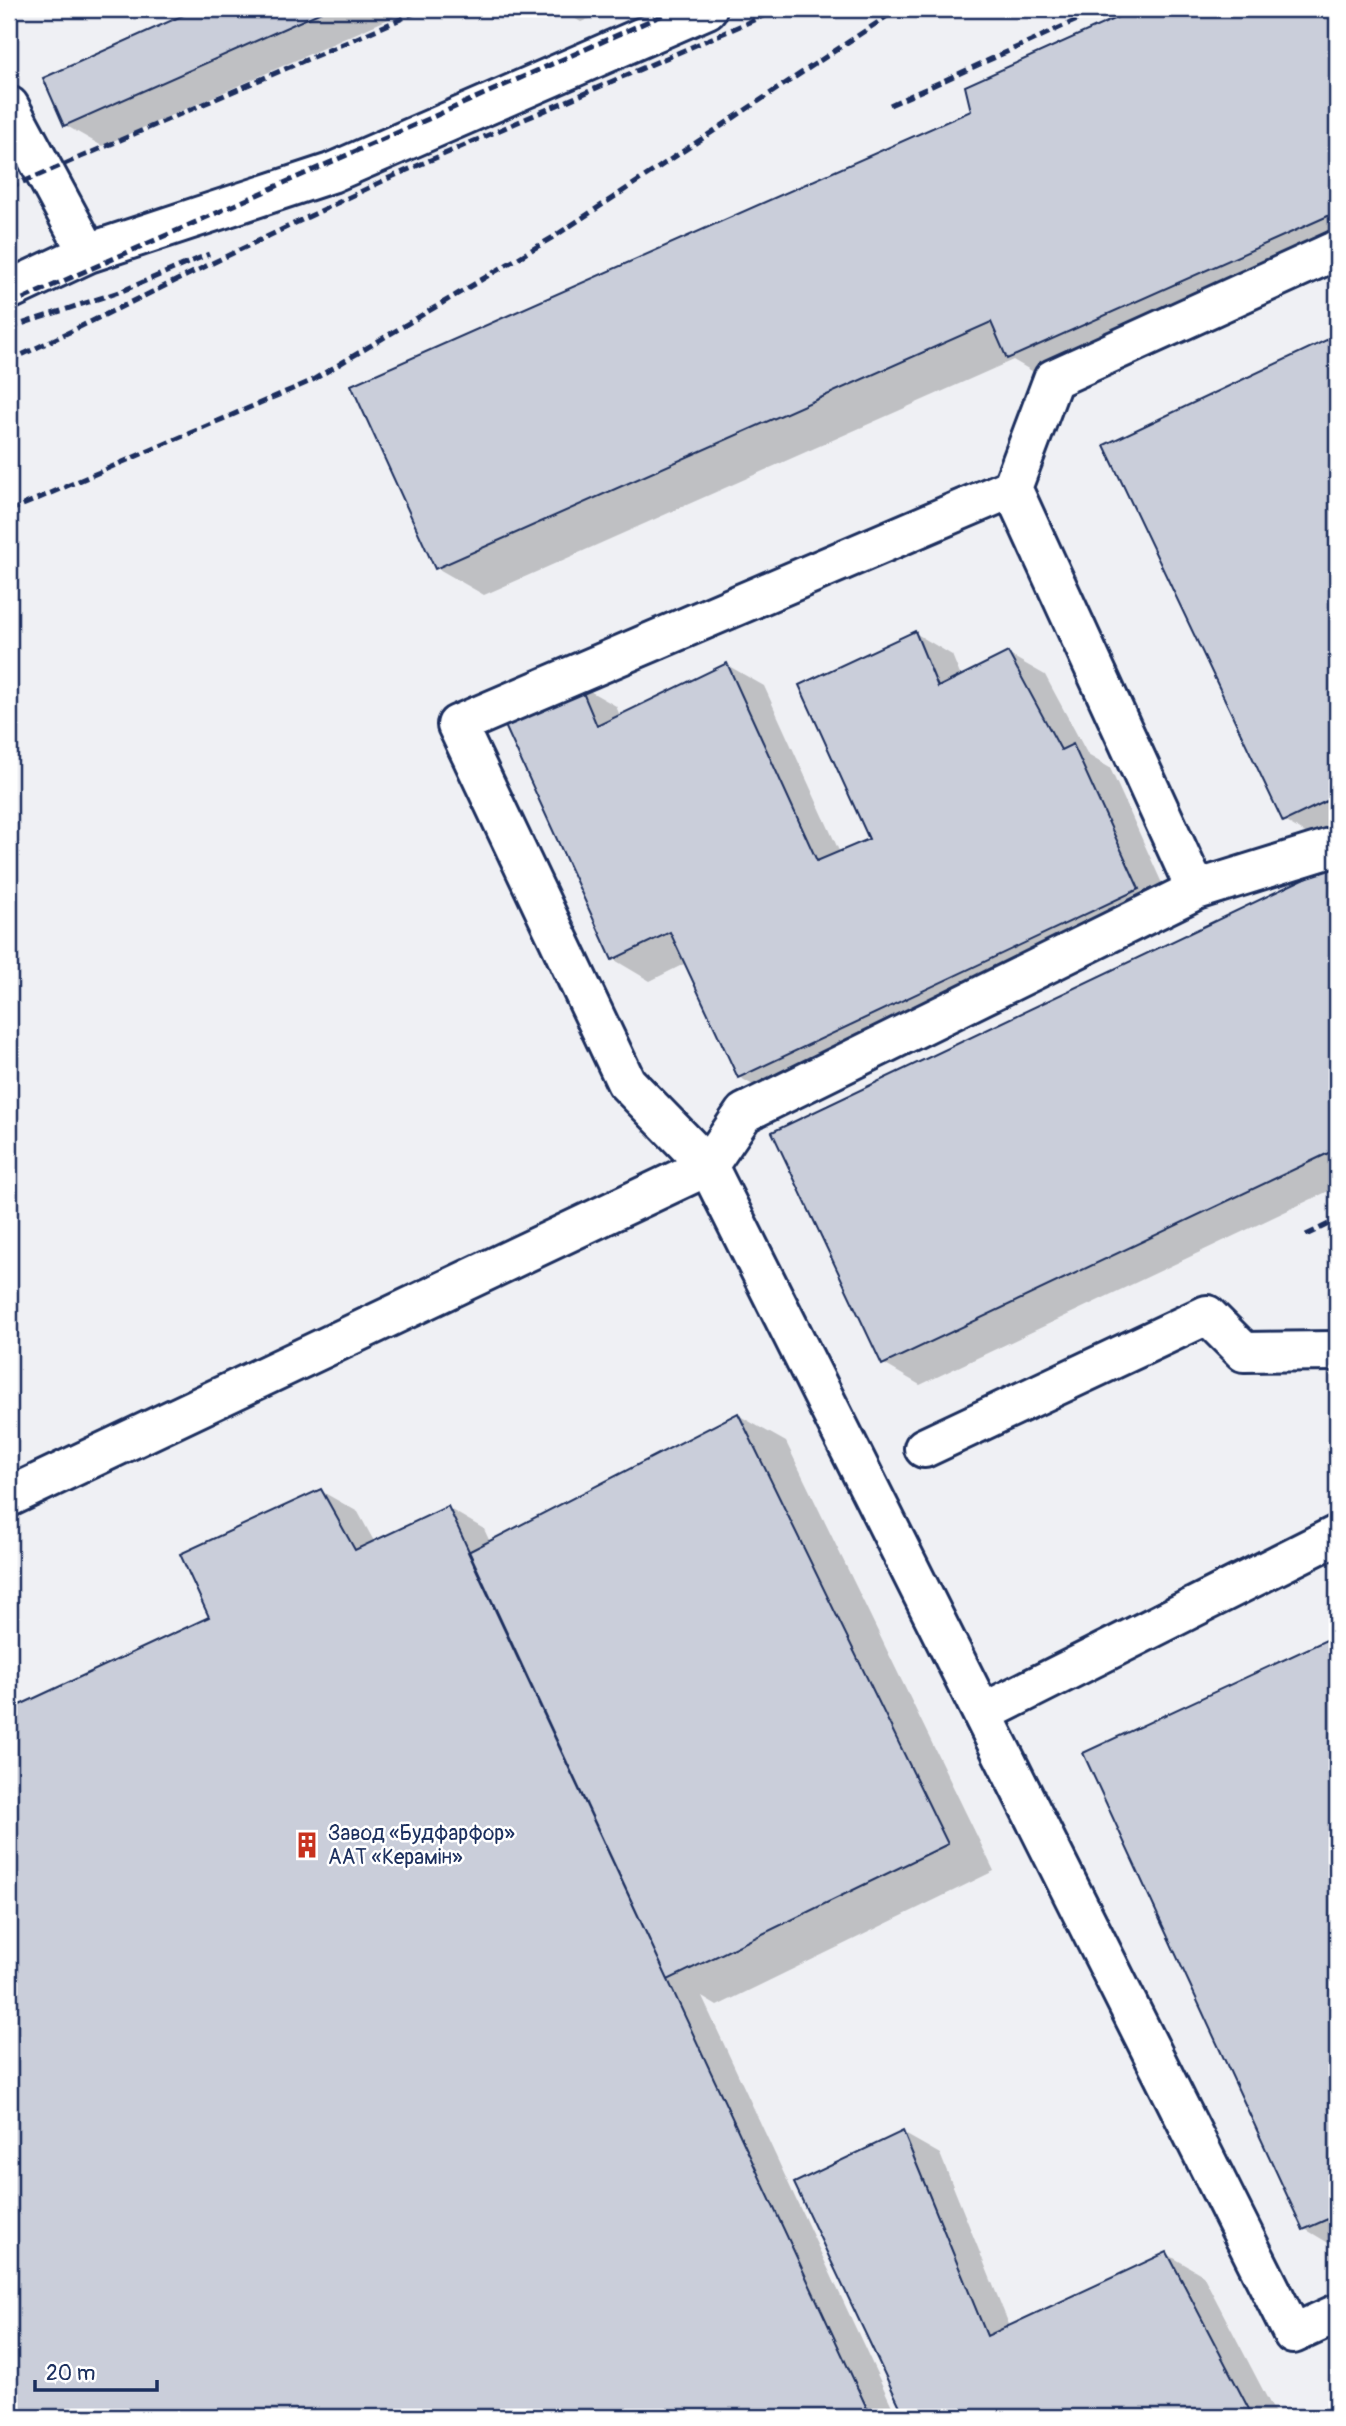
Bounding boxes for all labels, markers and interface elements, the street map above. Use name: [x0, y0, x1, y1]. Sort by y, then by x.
place label: Завод «Будфарфор» ААТ «Керамін»: [328, 1820, 515, 1871]
building icon: Завод «Будфарфор» ААТ «Керамін»: [292, 1830, 322, 1860]
scale bar: [35, 2349, 158, 2393]
text: 20 m: [46, 2360, 95, 2387]

